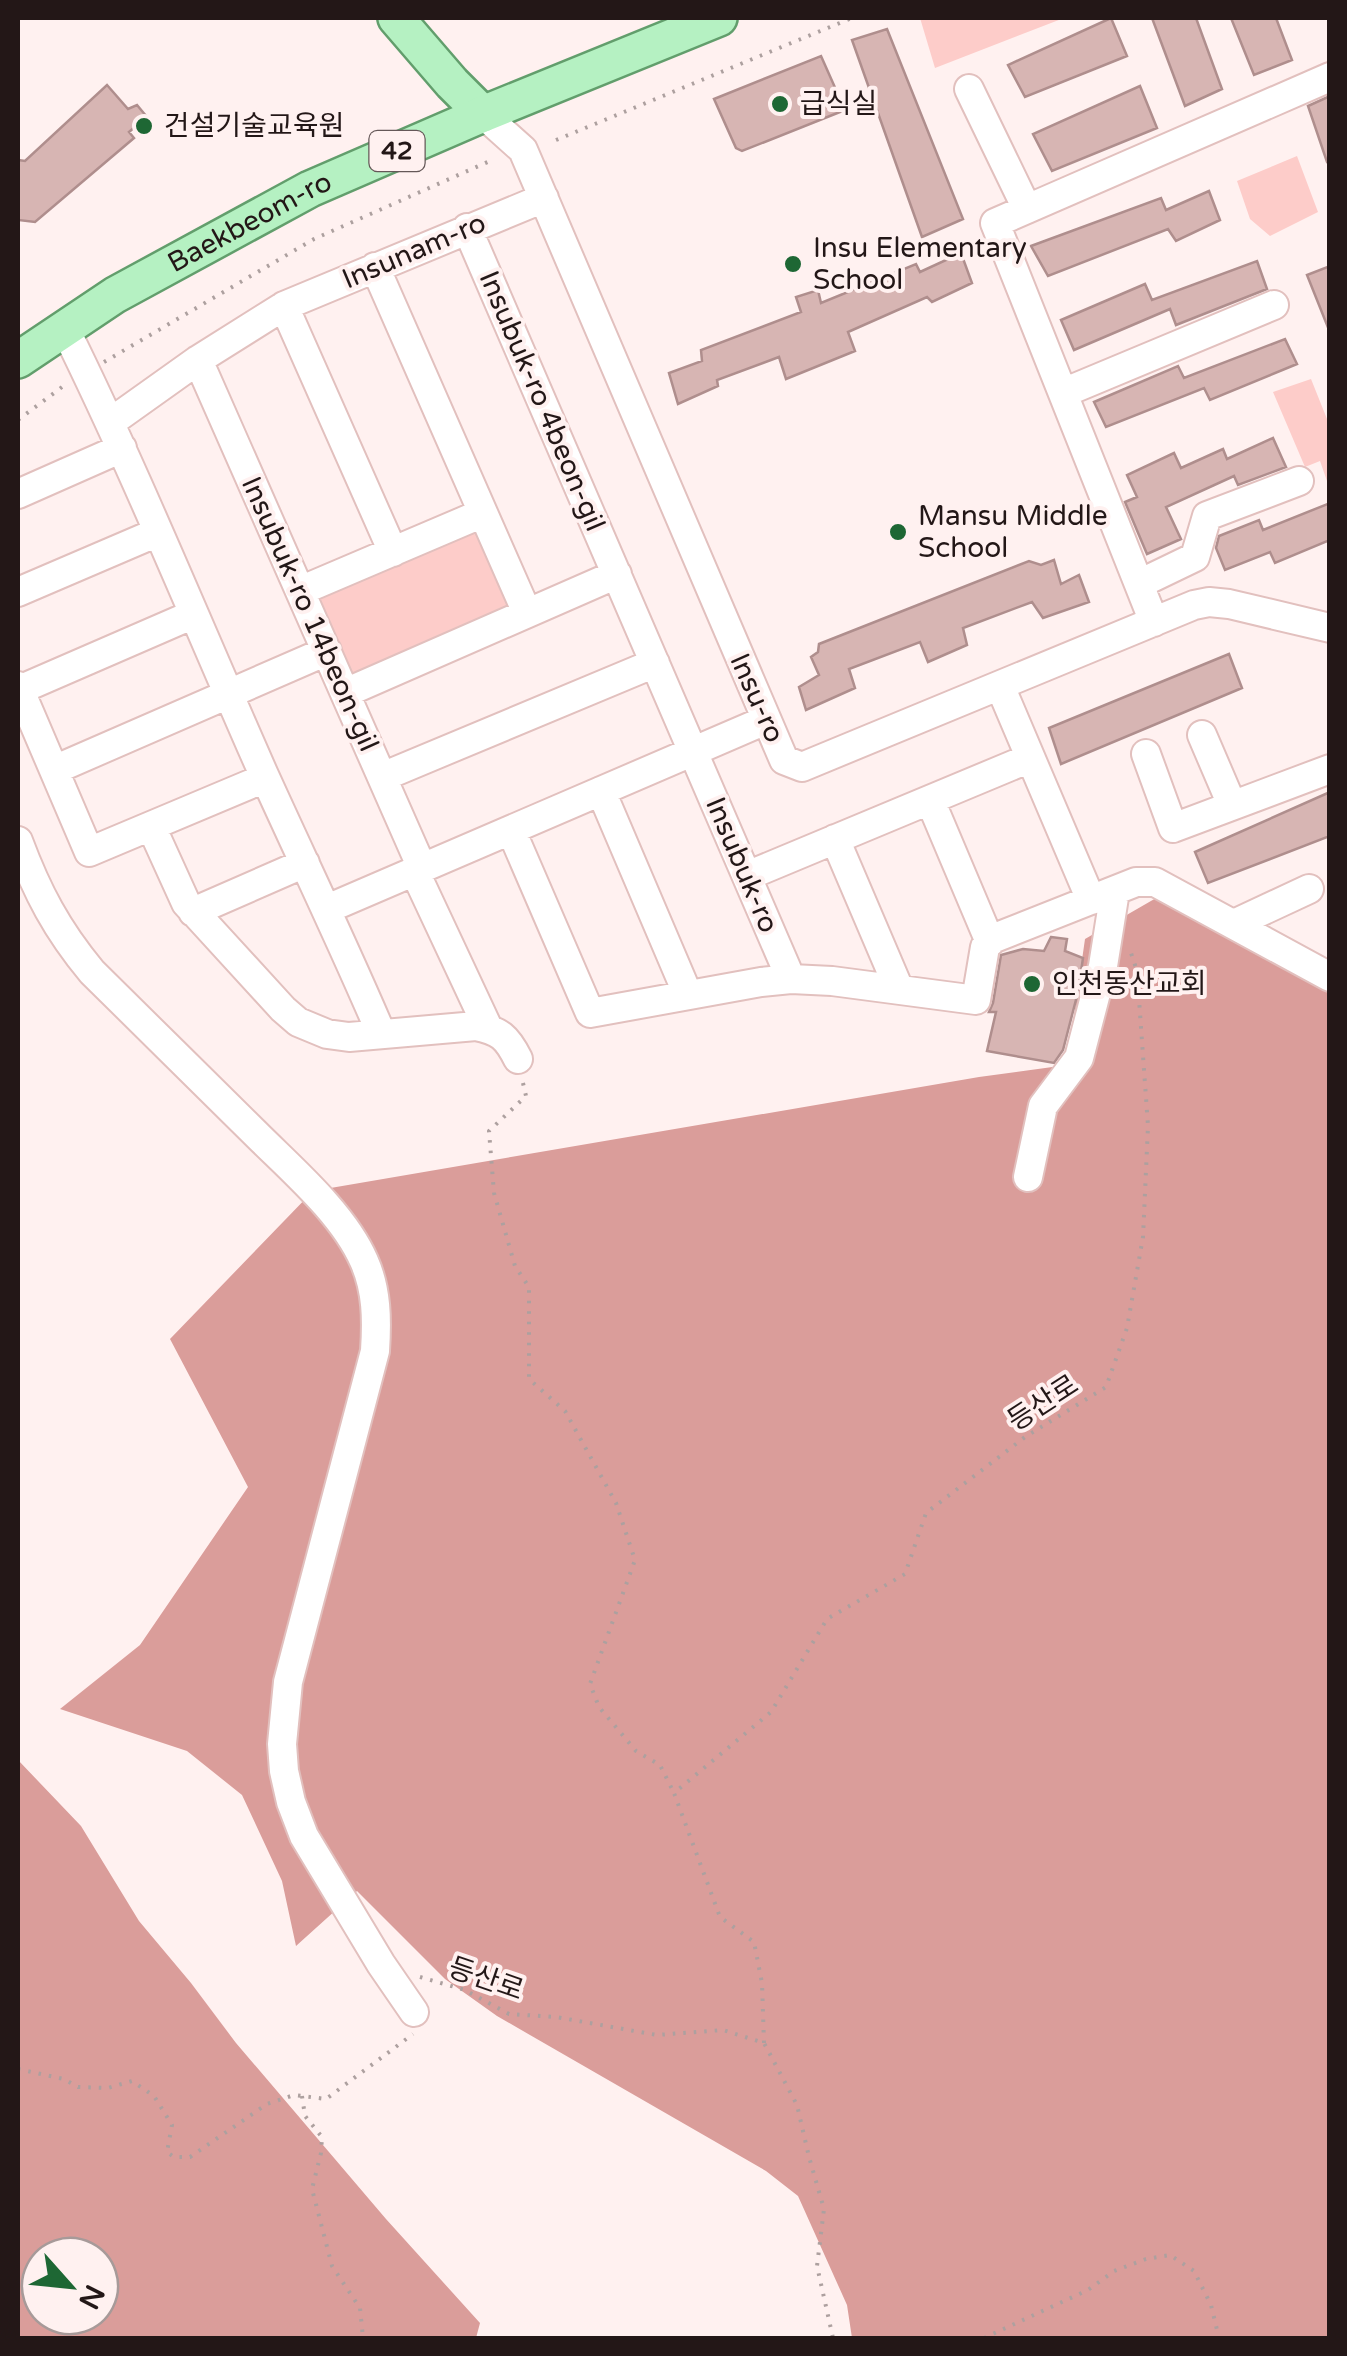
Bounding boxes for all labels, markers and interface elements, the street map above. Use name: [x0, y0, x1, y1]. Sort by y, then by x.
place label: 급식실: [800, 87, 877, 121]
marker: 급식실: [769, 93, 791, 115]
place label: 건설기술교육원: [164, 109, 344, 143]
marker: 건설기술교육원: [133, 115, 155, 137]
road number: 42: [370, 131, 424, 171]
street label: Baekbeom-ro: [162, 165, 337, 280]
street label: Insunam-ro: [337, 206, 491, 296]
place label: Insu Elementary School: [813, 231, 1027, 297]
marker: Insu Elementary School: [782, 253, 804, 275]
street label: Insubuk-ro 4beon-gil: [472, 266, 612, 536]
street label: Insubuk-ro 14beon-gil: [234, 471, 386, 757]
place label: Mansu Middle School: [918, 499, 1108, 565]
marker: Mansu Middle School: [887, 521, 909, 543]
street label: Insu-ro: [722, 648, 792, 748]
street label: Insubuk-ro: [698, 792, 786, 938]
place label: 인천동산교회: [1052, 967, 1207, 1001]
marker: 인천동산교회: [1021, 973, 1043, 995]
street label: 등산로: [1001, 1368, 1085, 1438]
street label: 등산로: [444, 1950, 528, 2008]
north arrow: [20, 2236, 120, 2336]
text: N: [71, 2279, 112, 2315]

